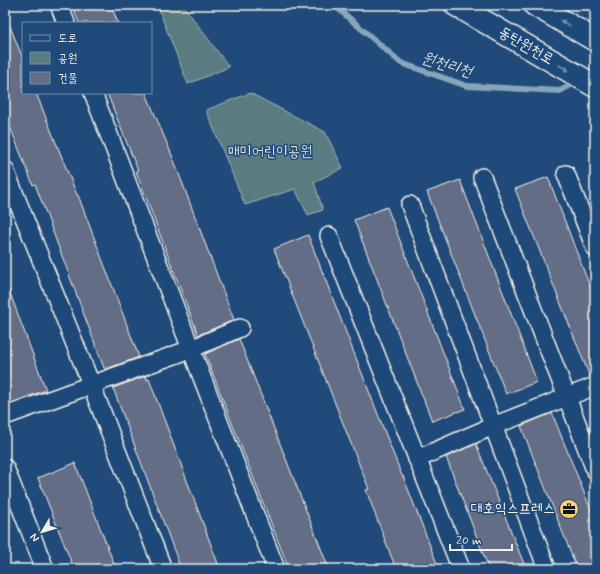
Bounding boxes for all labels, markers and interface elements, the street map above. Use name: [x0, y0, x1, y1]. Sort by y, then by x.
one-way arrow: [559, 19, 571, 26]
legend: [22, 22, 152, 94]
street label: 동탄원천로: [495, 22, 557, 70]
text: 도로: [58, 31, 77, 47]
water label: 원천리천: [419, 47, 477, 83]
text: 공원: [58, 51, 77, 67]
one-way arrow: [558, 65, 570, 72]
text: 건물: [58, 71, 78, 87]
park label: 매미어린이공원: [228, 142, 312, 162]
office icon: 대호익스프레스: [558, 498, 580, 520]
place label: 대호익스프레스: [471, 499, 555, 519]
north arrow: [22, 512, 62, 552]
scale bar: [450, 526, 512, 552]
text: N: [27, 530, 43, 545]
text: 20 m: [456, 533, 482, 549]

